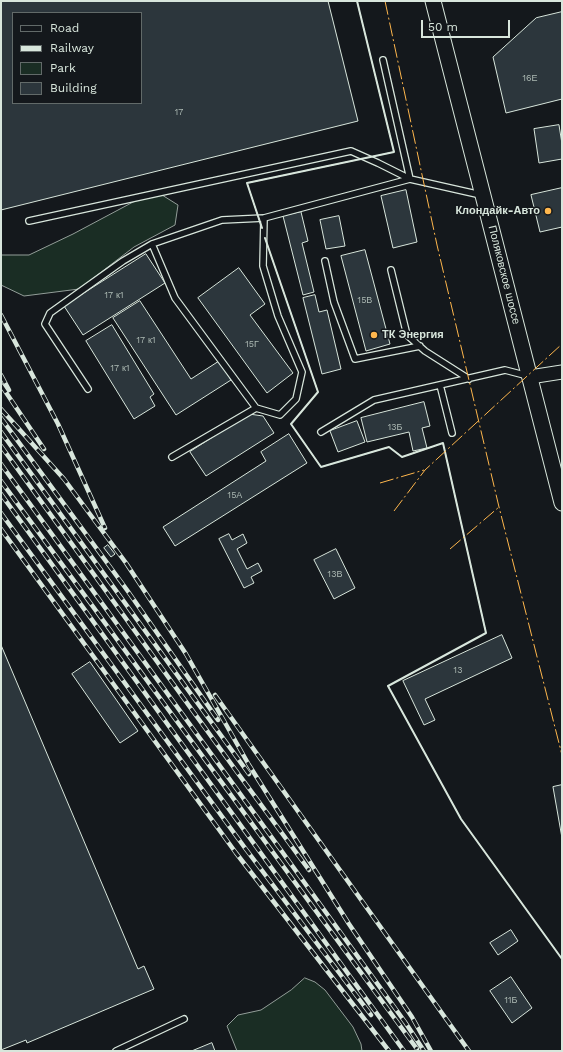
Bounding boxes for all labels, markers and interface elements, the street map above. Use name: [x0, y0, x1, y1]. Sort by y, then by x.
legend: [12, 12, 142, 104]
scale bar: [423, 12, 512, 38]
text: 50 m: [428, 20, 458, 34]
text: Road: [50, 21, 79, 35]
text: Railway: [50, 41, 94, 55]
text: Park: [50, 61, 76, 75]
house number: 16Е: [523, 73, 537, 83]
text: Building: [50, 81, 97, 95]
house number: 17: [175, 107, 183, 117]
place label: Клондайк-Авто: [455, 204, 540, 218]
marker: Клондайк-Авто: [543, 206, 553, 216]
street label: Поляковское шоссе: [485, 224, 523, 326]
house number: 17 к1: [104, 290, 124, 300]
house number: 15В: [358, 295, 372, 305]
place label: ТК Энергия: [382, 328, 444, 342]
marker: ТК Энергия: [369, 330, 379, 340]
house number: 17 к1: [136, 335, 156, 345]
house number: 15Г: [245, 339, 259, 349]
house number: 17 к1: [110, 363, 130, 373]
house number: 13Б: [388, 422, 402, 432]
house number: 15А: [228, 490, 242, 500]
house number: 13В: [328, 569, 342, 579]
house number: 13: [454, 665, 462, 675]
house number: 11Б: [505, 995, 517, 1005]

